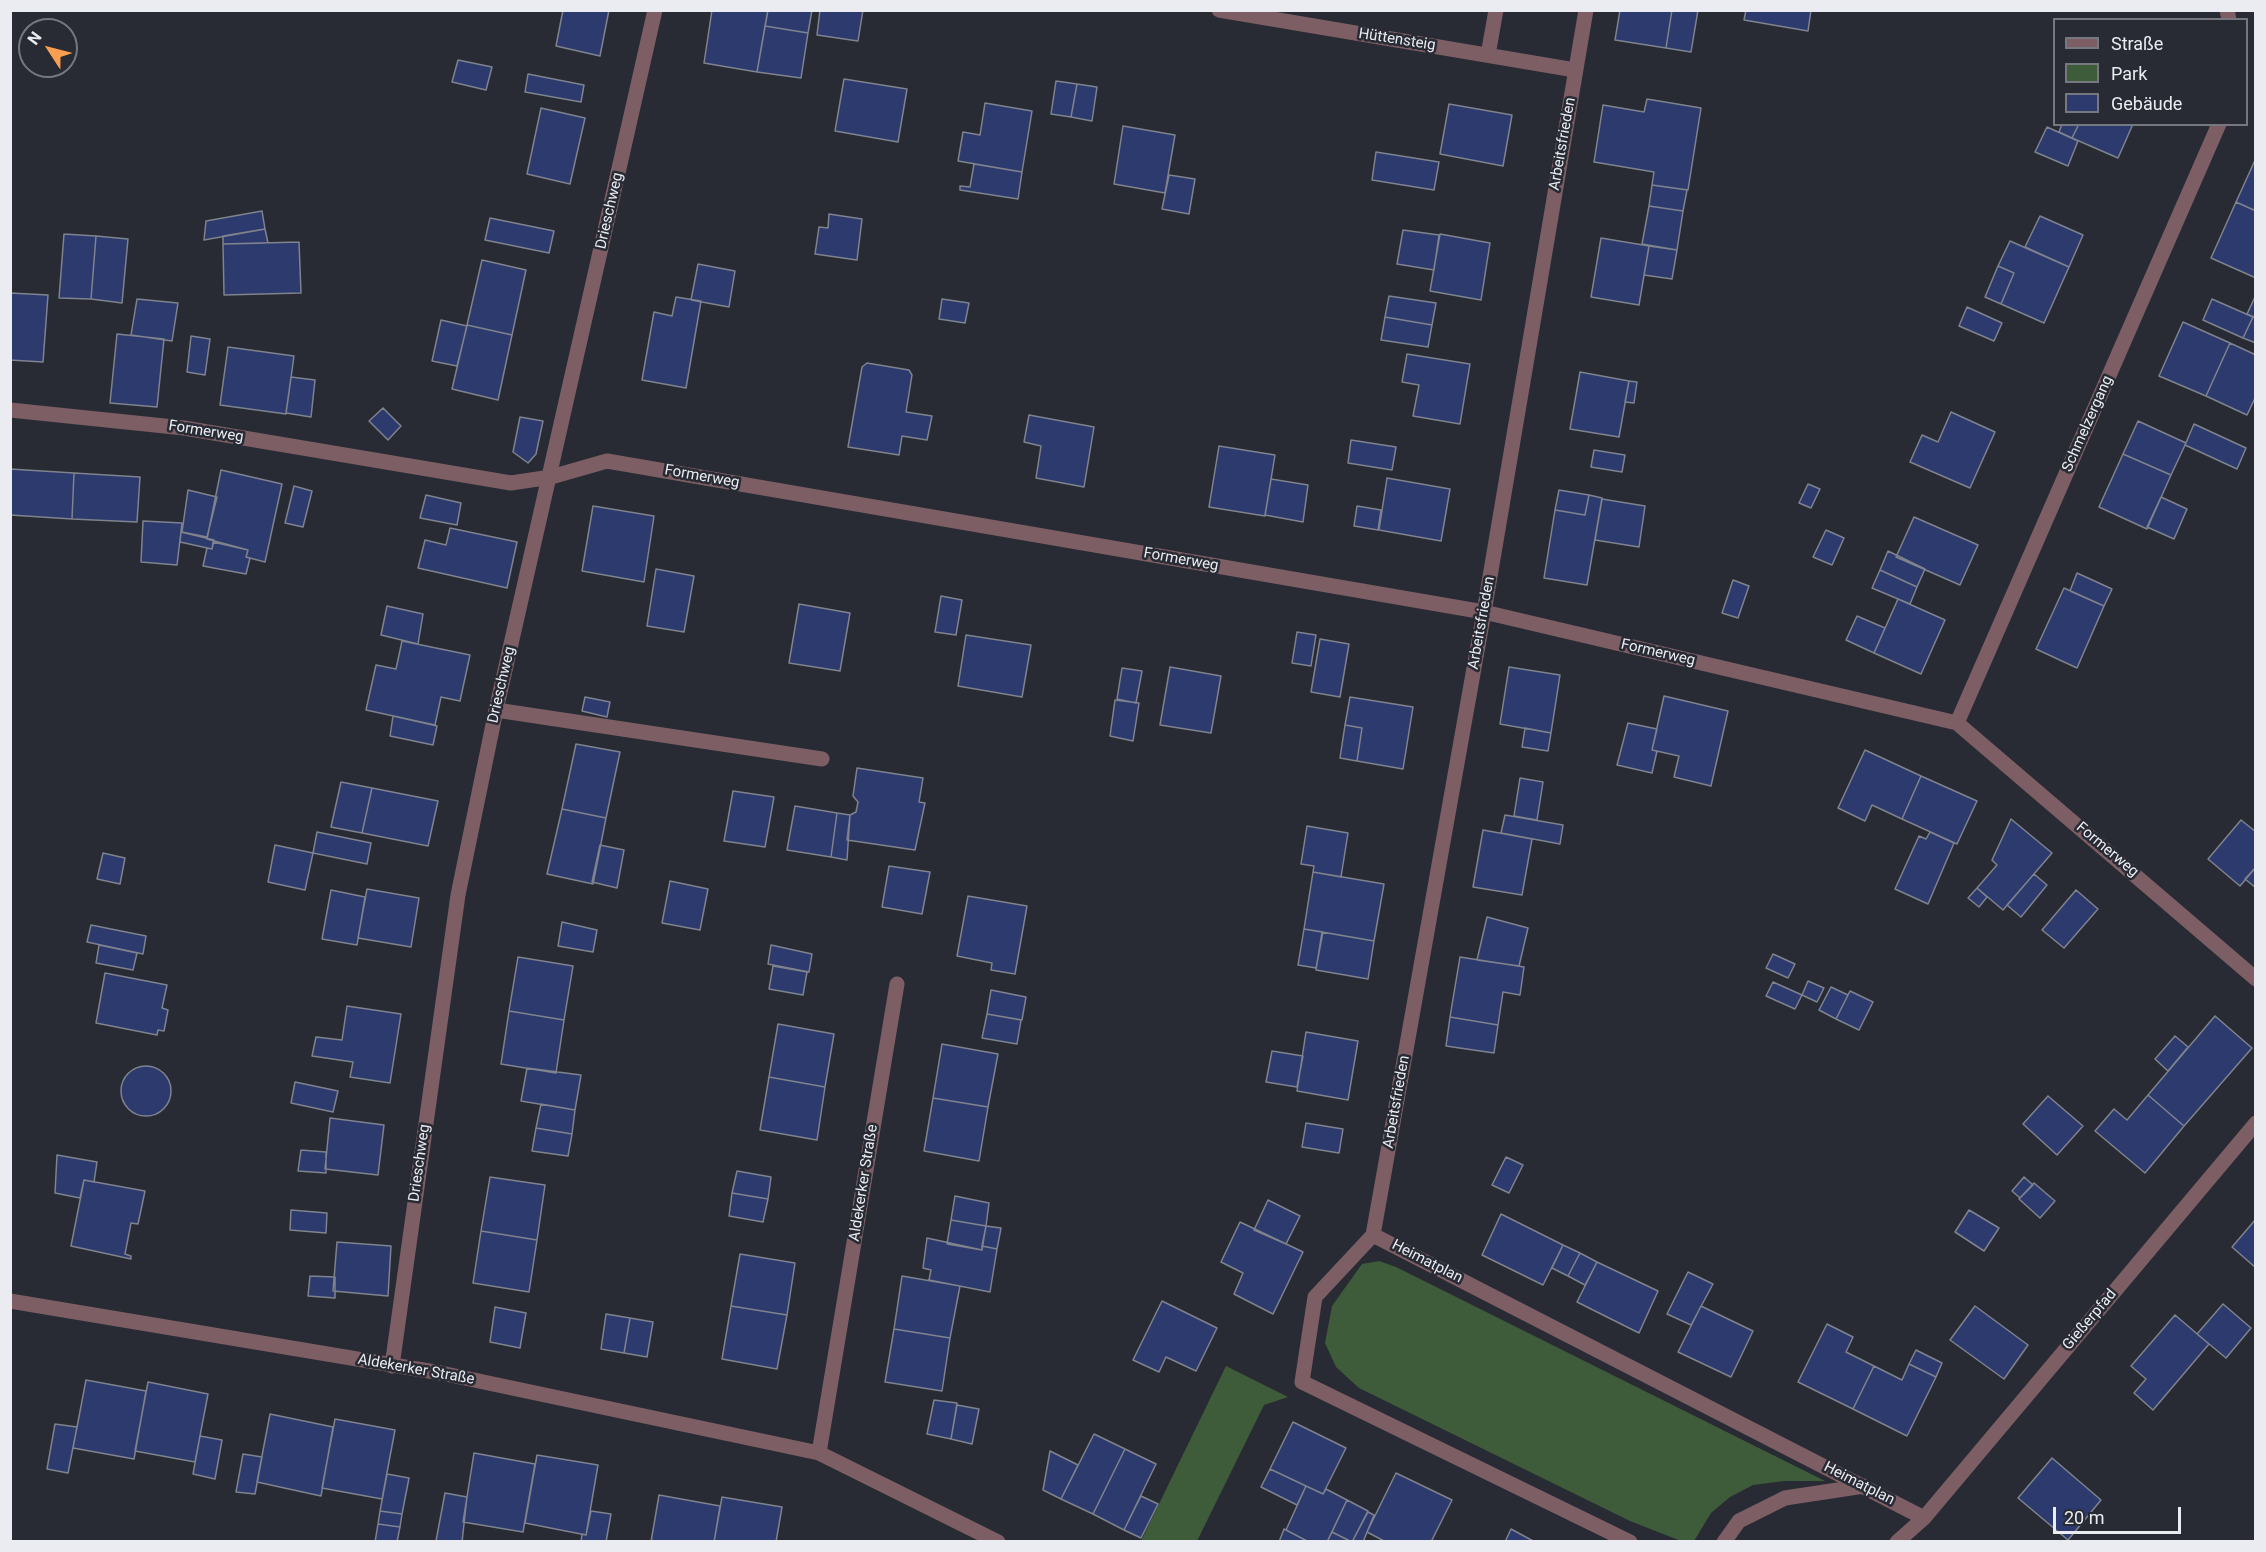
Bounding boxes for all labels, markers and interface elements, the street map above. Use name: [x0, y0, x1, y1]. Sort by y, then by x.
north arrow: [18, 18, 78, 78]
legend: [2053, 18, 2248, 126]
street label: Hüttensteig: [1357, 25, 1437, 55]
text: N: [24, 28, 46, 48]
text: Straße: [2111, 33, 2163, 54]
text: Park: [2111, 63, 2147, 84]
text: Gebäude: [2111, 93, 2182, 114]
street label: Arbeitsfrieden: [1546, 96, 1580, 192]
street label: Drieschweg: [592, 171, 628, 251]
street label: Schmelzergang: [2059, 373, 2117, 475]
street label: Formerweg: [167, 417, 245, 447]
street label: Formerweg: [663, 462, 741, 492]
street label: Formerweg: [1142, 545, 1220, 575]
street label: Arbeitsfrieden: [1465, 575, 1499, 671]
street label: Formerweg: [1619, 636, 1697, 670]
street label: Drieschweg: [484, 645, 520, 725]
street label: Formerweg: [2072, 819, 2142, 881]
street label: Arbeitsfrieden: [1380, 1054, 1414, 1150]
street label: Drieschweg: [406, 1123, 434, 1203]
street label: Aldekerker Straße: [846, 1123, 882, 1243]
street label: Heimatplan: [1389, 1236, 1465, 1288]
street label: Gießerpfad: [2059, 1286, 2121, 1354]
street label: Aldekerker Straße: [356, 1351, 476, 1389]
street label: Heimatplan: [1821, 1458, 1897, 1510]
scale bar: [2056, 1495, 2184, 1533]
text: 20 m: [2064, 1507, 2104, 1528]

